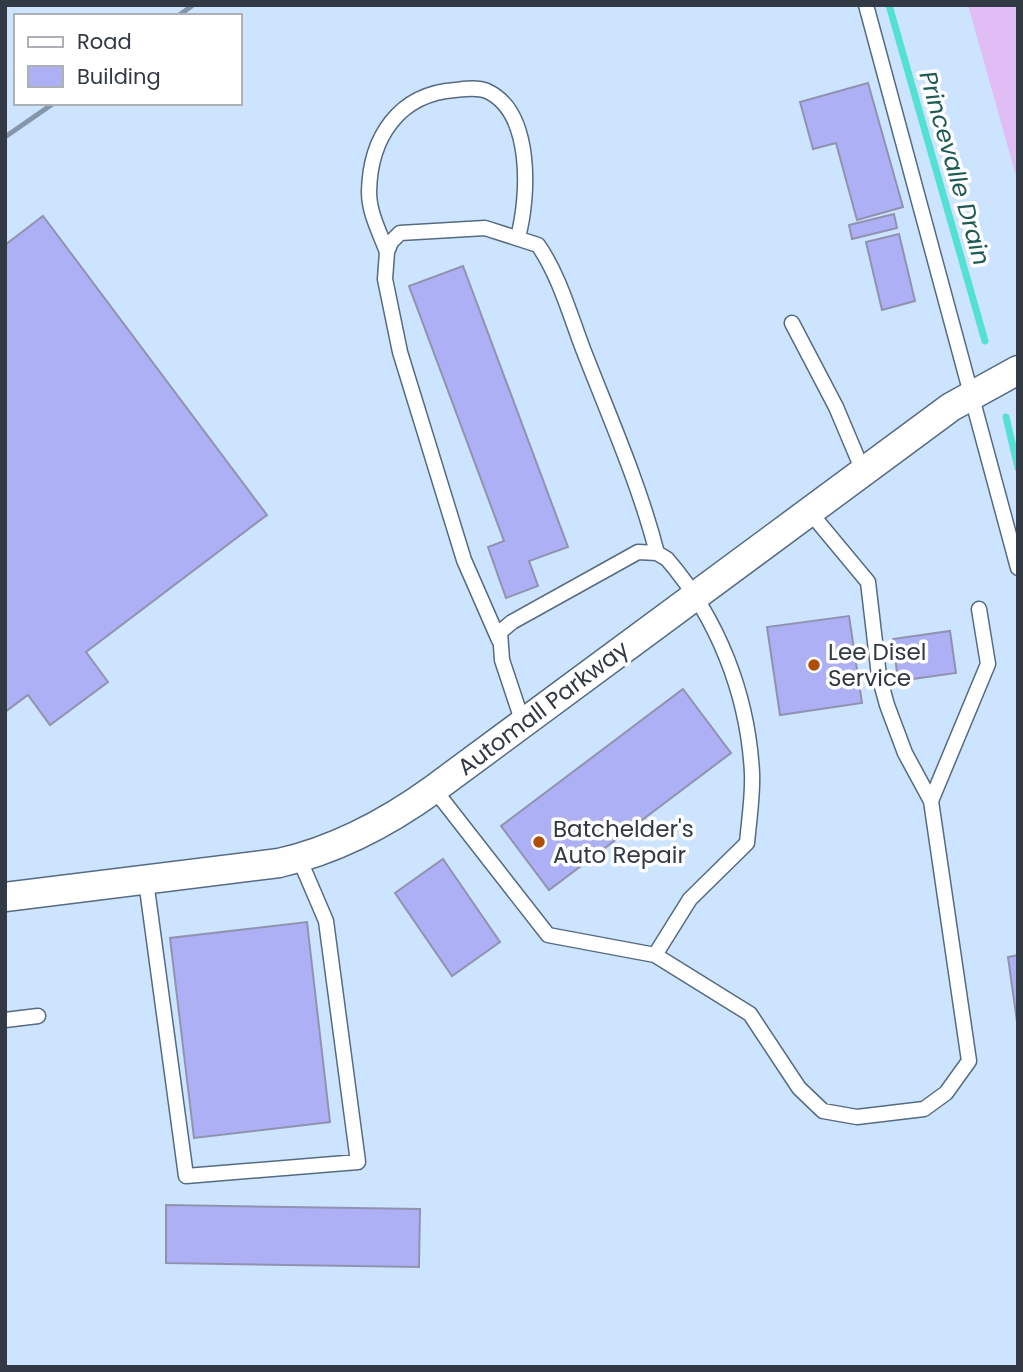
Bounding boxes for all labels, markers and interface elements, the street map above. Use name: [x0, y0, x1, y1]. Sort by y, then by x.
legend: [14, 14, 242, 105]
text: Road: [77, 27, 132, 56]
text: Building: [77, 62, 161, 91]
water label: Princevalle Drain: [912, 67, 998, 269]
street label: Automall Parkway: [451, 633, 635, 783]
place label: Lee Disel Service: [828, 636, 926, 694]
marker: Lee Disel Service: [806, 657, 822, 673]
place label: Batchelder's Auto Repair: [553, 813, 694, 871]
marker: Batchelder's Auto Repair: [531, 834, 547, 850]

